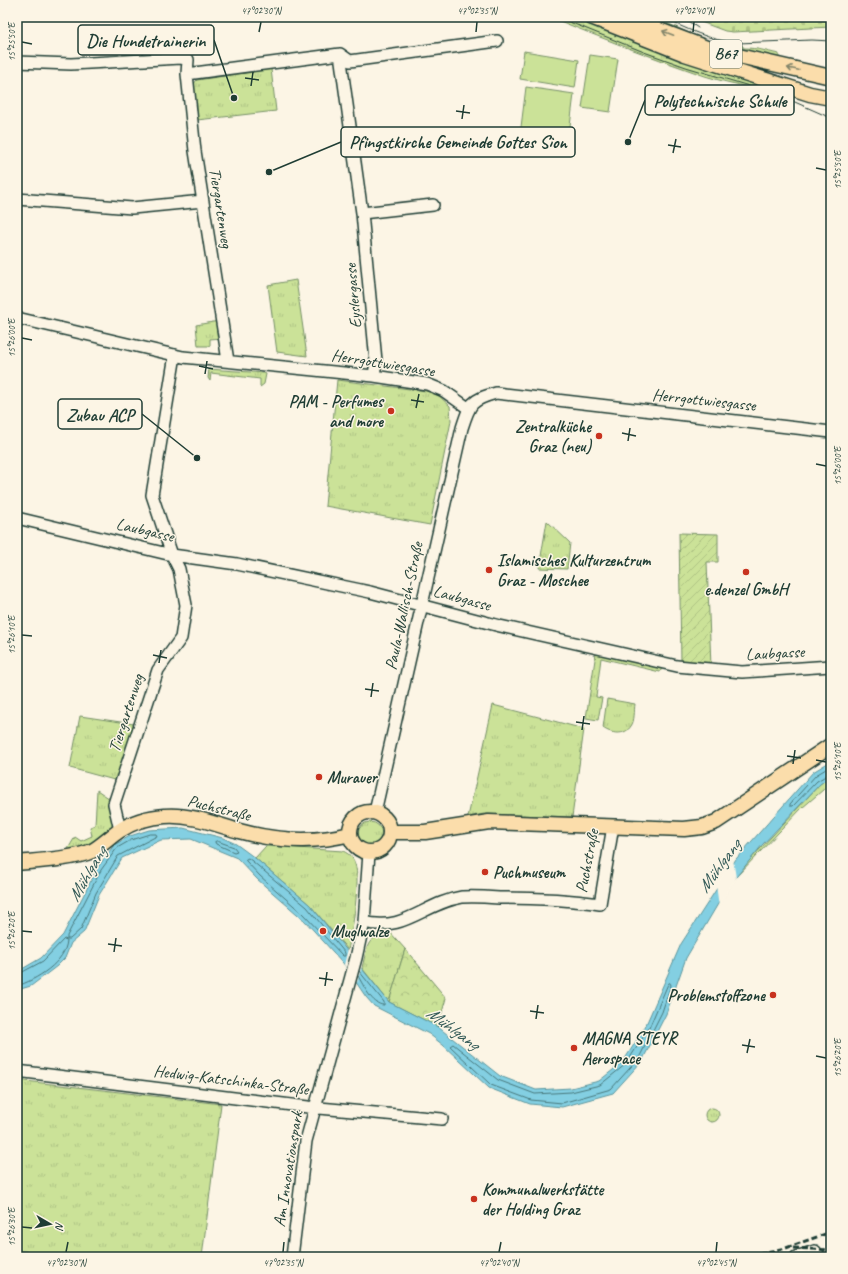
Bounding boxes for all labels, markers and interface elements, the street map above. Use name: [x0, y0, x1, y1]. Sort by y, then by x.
text: 47°02'30"N: [241, 4, 283, 17]
text: 47°02'35"N: [457, 4, 499, 17]
text: 47°02'40"N: [674, 4, 716, 17]
text: 15°25'50"E: [5, 21, 18, 61]
callout: Die Hundetrainerin: [78, 25, 214, 55]
one-way arrow: [663, 29, 675, 37]
text: Die Hundetrainerin: [86, 30, 206, 52]
road number: B67: [710, 40, 742, 68]
one-way arrow: [787, 65, 800, 73]
callout: Polytechnische Schule: [645, 85, 794, 115]
text: Polytechnische Schule: [653, 90, 789, 112]
callout: Pfingstkirche Gemeinde Gottes Sion: [341, 127, 575, 157]
text: Pfingstkirche Gemeinde Gottes Sion: [349, 131, 568, 153]
text: 15°25'50"E: [831, 149, 844, 189]
street label: Tiergartenweg: [204, 166, 238, 251]
street label: Eyslergasse: [340, 261, 366, 329]
text: 15°26'00"E: [5, 317, 18, 357]
street label: Herrgottwiesgasse: [330, 345, 437, 382]
street label: Herrgottwiesgasse: [651, 384, 758, 416]
place label: PAM - Perfumes and more: [289, 391, 385, 432]
callout: Zubau ACP: [58, 399, 142, 429]
text: Zubau ACP: [66, 404, 136, 426]
marker: PAM - Perfumes and more: [386, 406, 396, 416]
place label: Zentralküche Graz (neu): [515, 416, 593, 457]
marker: Zentralküche Graz (neu): [594, 431, 604, 441]
text: 15°26'00"E: [831, 445, 844, 485]
street label: Laubgasse: [114, 513, 177, 547]
street label: Paula-Wallisch-Straße: [380, 539, 428, 672]
place label: Islamisches Kulturzentrum Graz - Moschee: [497, 550, 652, 591]
marker: Islamisches Kulturzentrum Graz - Moschee: [484, 565, 494, 575]
marker: e.denzel GmbH: [741, 567, 751, 577]
place label: e.denzel GmbH: [704, 579, 791, 600]
street label: Laubgasse: [431, 580, 494, 616]
text: 15°26'10"E: [5, 614, 18, 654]
street label: Laubgasse: [745, 641, 806, 665]
street label: Tiergartenweg: [104, 670, 149, 755]
text: 15°26'10"E: [831, 741, 844, 781]
place label: Murauer: [327, 767, 379, 788]
marker: Murauer: [314, 772, 324, 782]
street label: Puchstraße: [185, 790, 254, 826]
street label: Puchstraße: [571, 826, 604, 894]
water label: Mühlgang: [693, 833, 747, 897]
water label: Mühlgang: [63, 840, 113, 905]
place label: Puchmuseum: [493, 862, 567, 883]
marker: Puchmuseum: [480, 867, 490, 877]
text: 15°26'20"E: [5, 910, 18, 950]
place label: Muglwalze: [331, 921, 390, 942]
marker: Muglwalze: [318, 926, 328, 936]
place label: Problemstoffzone: [668, 985, 766, 1006]
marker: Problemstoffzone: [768, 990, 778, 1000]
water label: Mühlgang: [422, 1002, 486, 1056]
place label: MAGNA STEYR Aerospace: [582, 1028, 679, 1069]
text: 15°26'20"E: [831, 1037, 844, 1077]
marker: MAGNA STEYR Aerospace: [569, 1043, 579, 1053]
street label: Hedwig-Katschinka-Straße: [152, 1060, 311, 1100]
street label: Am Innovationspark: [269, 1108, 308, 1228]
place label: Kommunalwerkstätte der Holding Graz: [482, 1179, 605, 1220]
marker: Kommunalwerkstätte der Holding Graz: [469, 1194, 479, 1204]
north arrow: [30, 1204, 70, 1244]
text: 15°26'30"E: [5, 1206, 18, 1246]
text: N: [52, 1221, 67, 1232]
text: 47°02'30"N: [46, 1256, 88, 1269]
text: 47°02'35"N: [263, 1256, 305, 1269]
text: 47°02'40"N: [479, 1256, 521, 1269]
text: 47°02'45"N: [696, 1256, 738, 1269]

